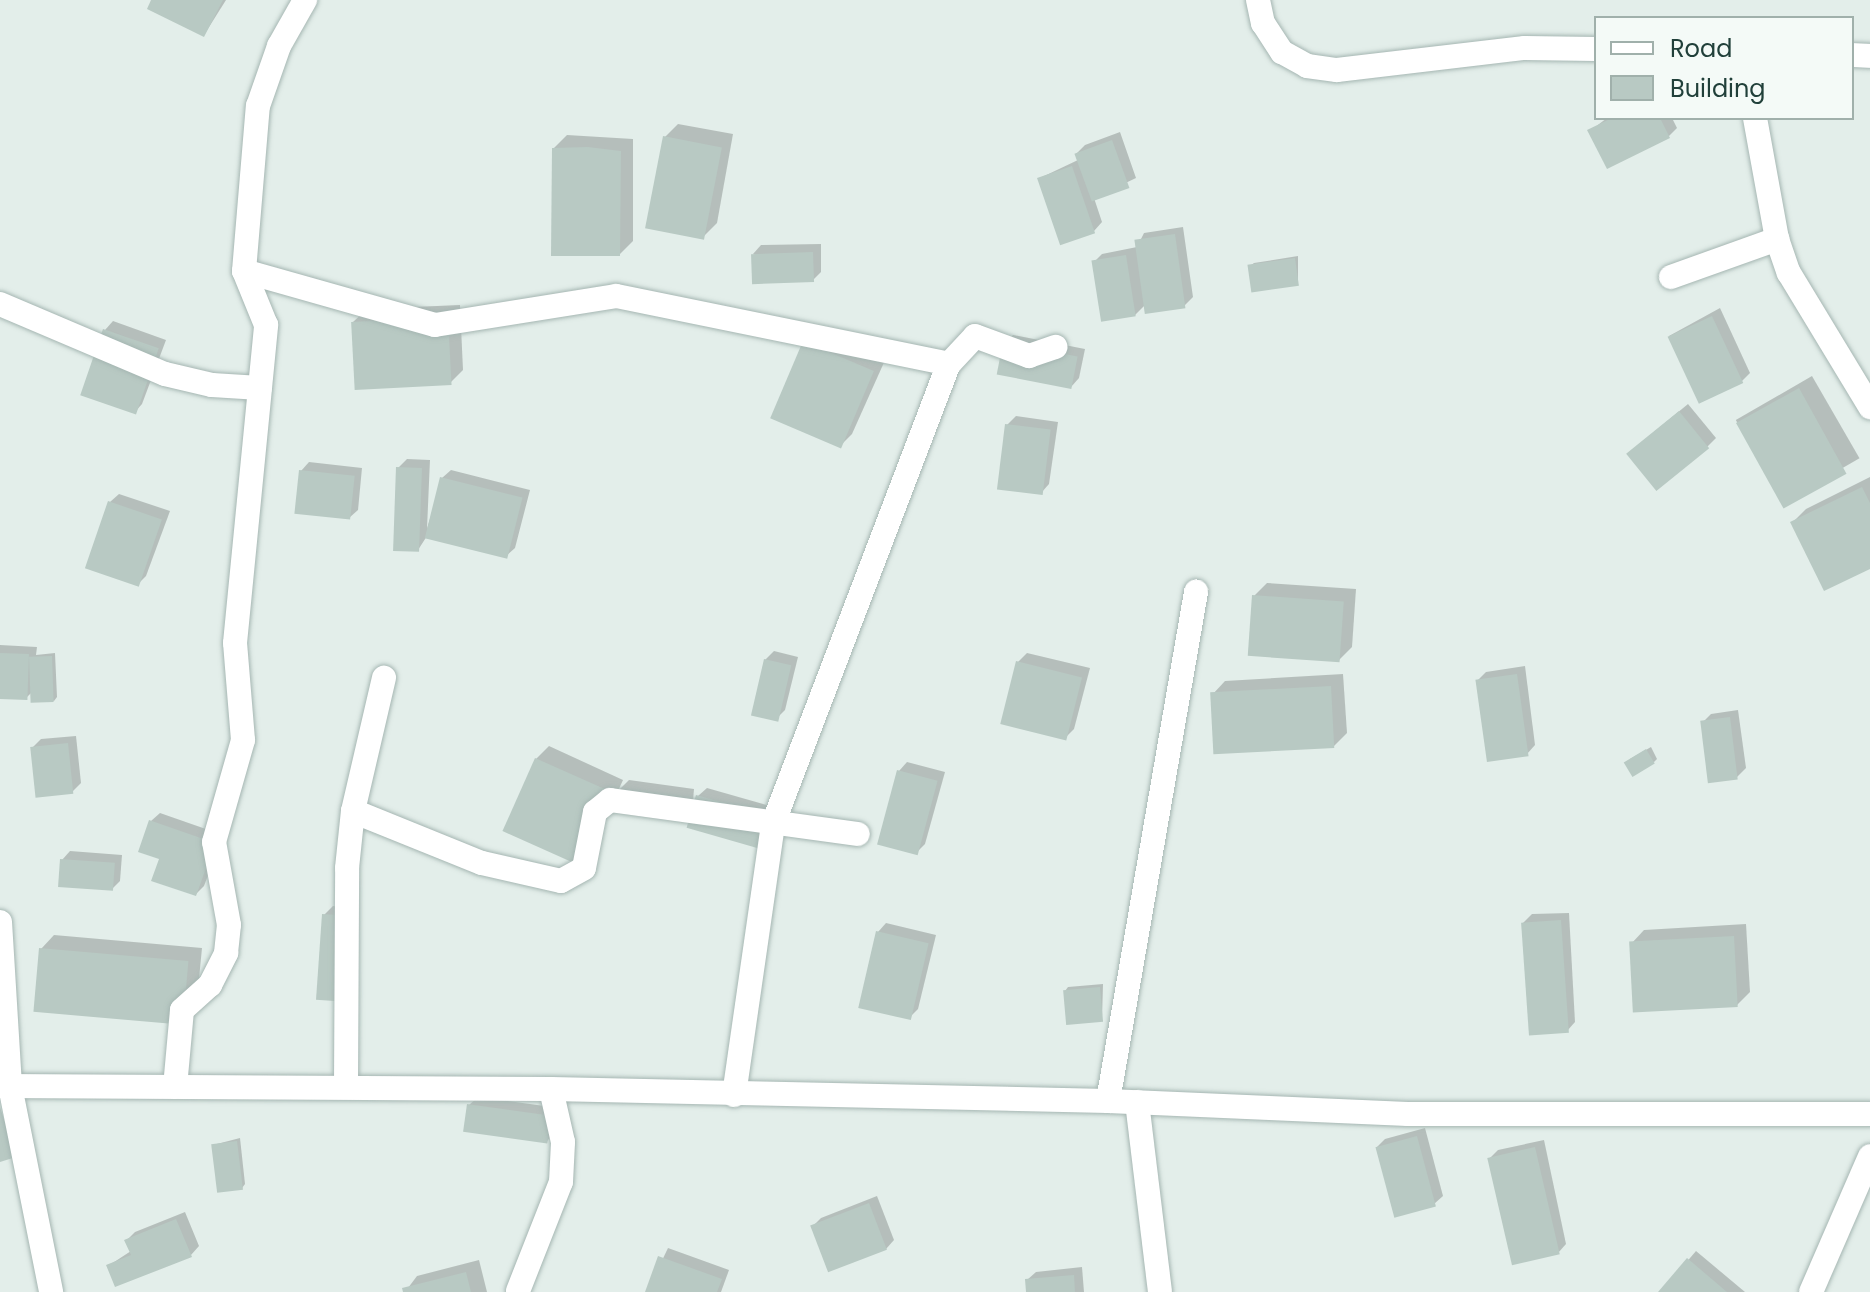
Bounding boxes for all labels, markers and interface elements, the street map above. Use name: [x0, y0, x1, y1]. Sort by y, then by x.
legend: [1594, 16, 1854, 120]
text: Road: [1670, 32, 1732, 65]
text: Building: [1670, 72, 1766, 105]

